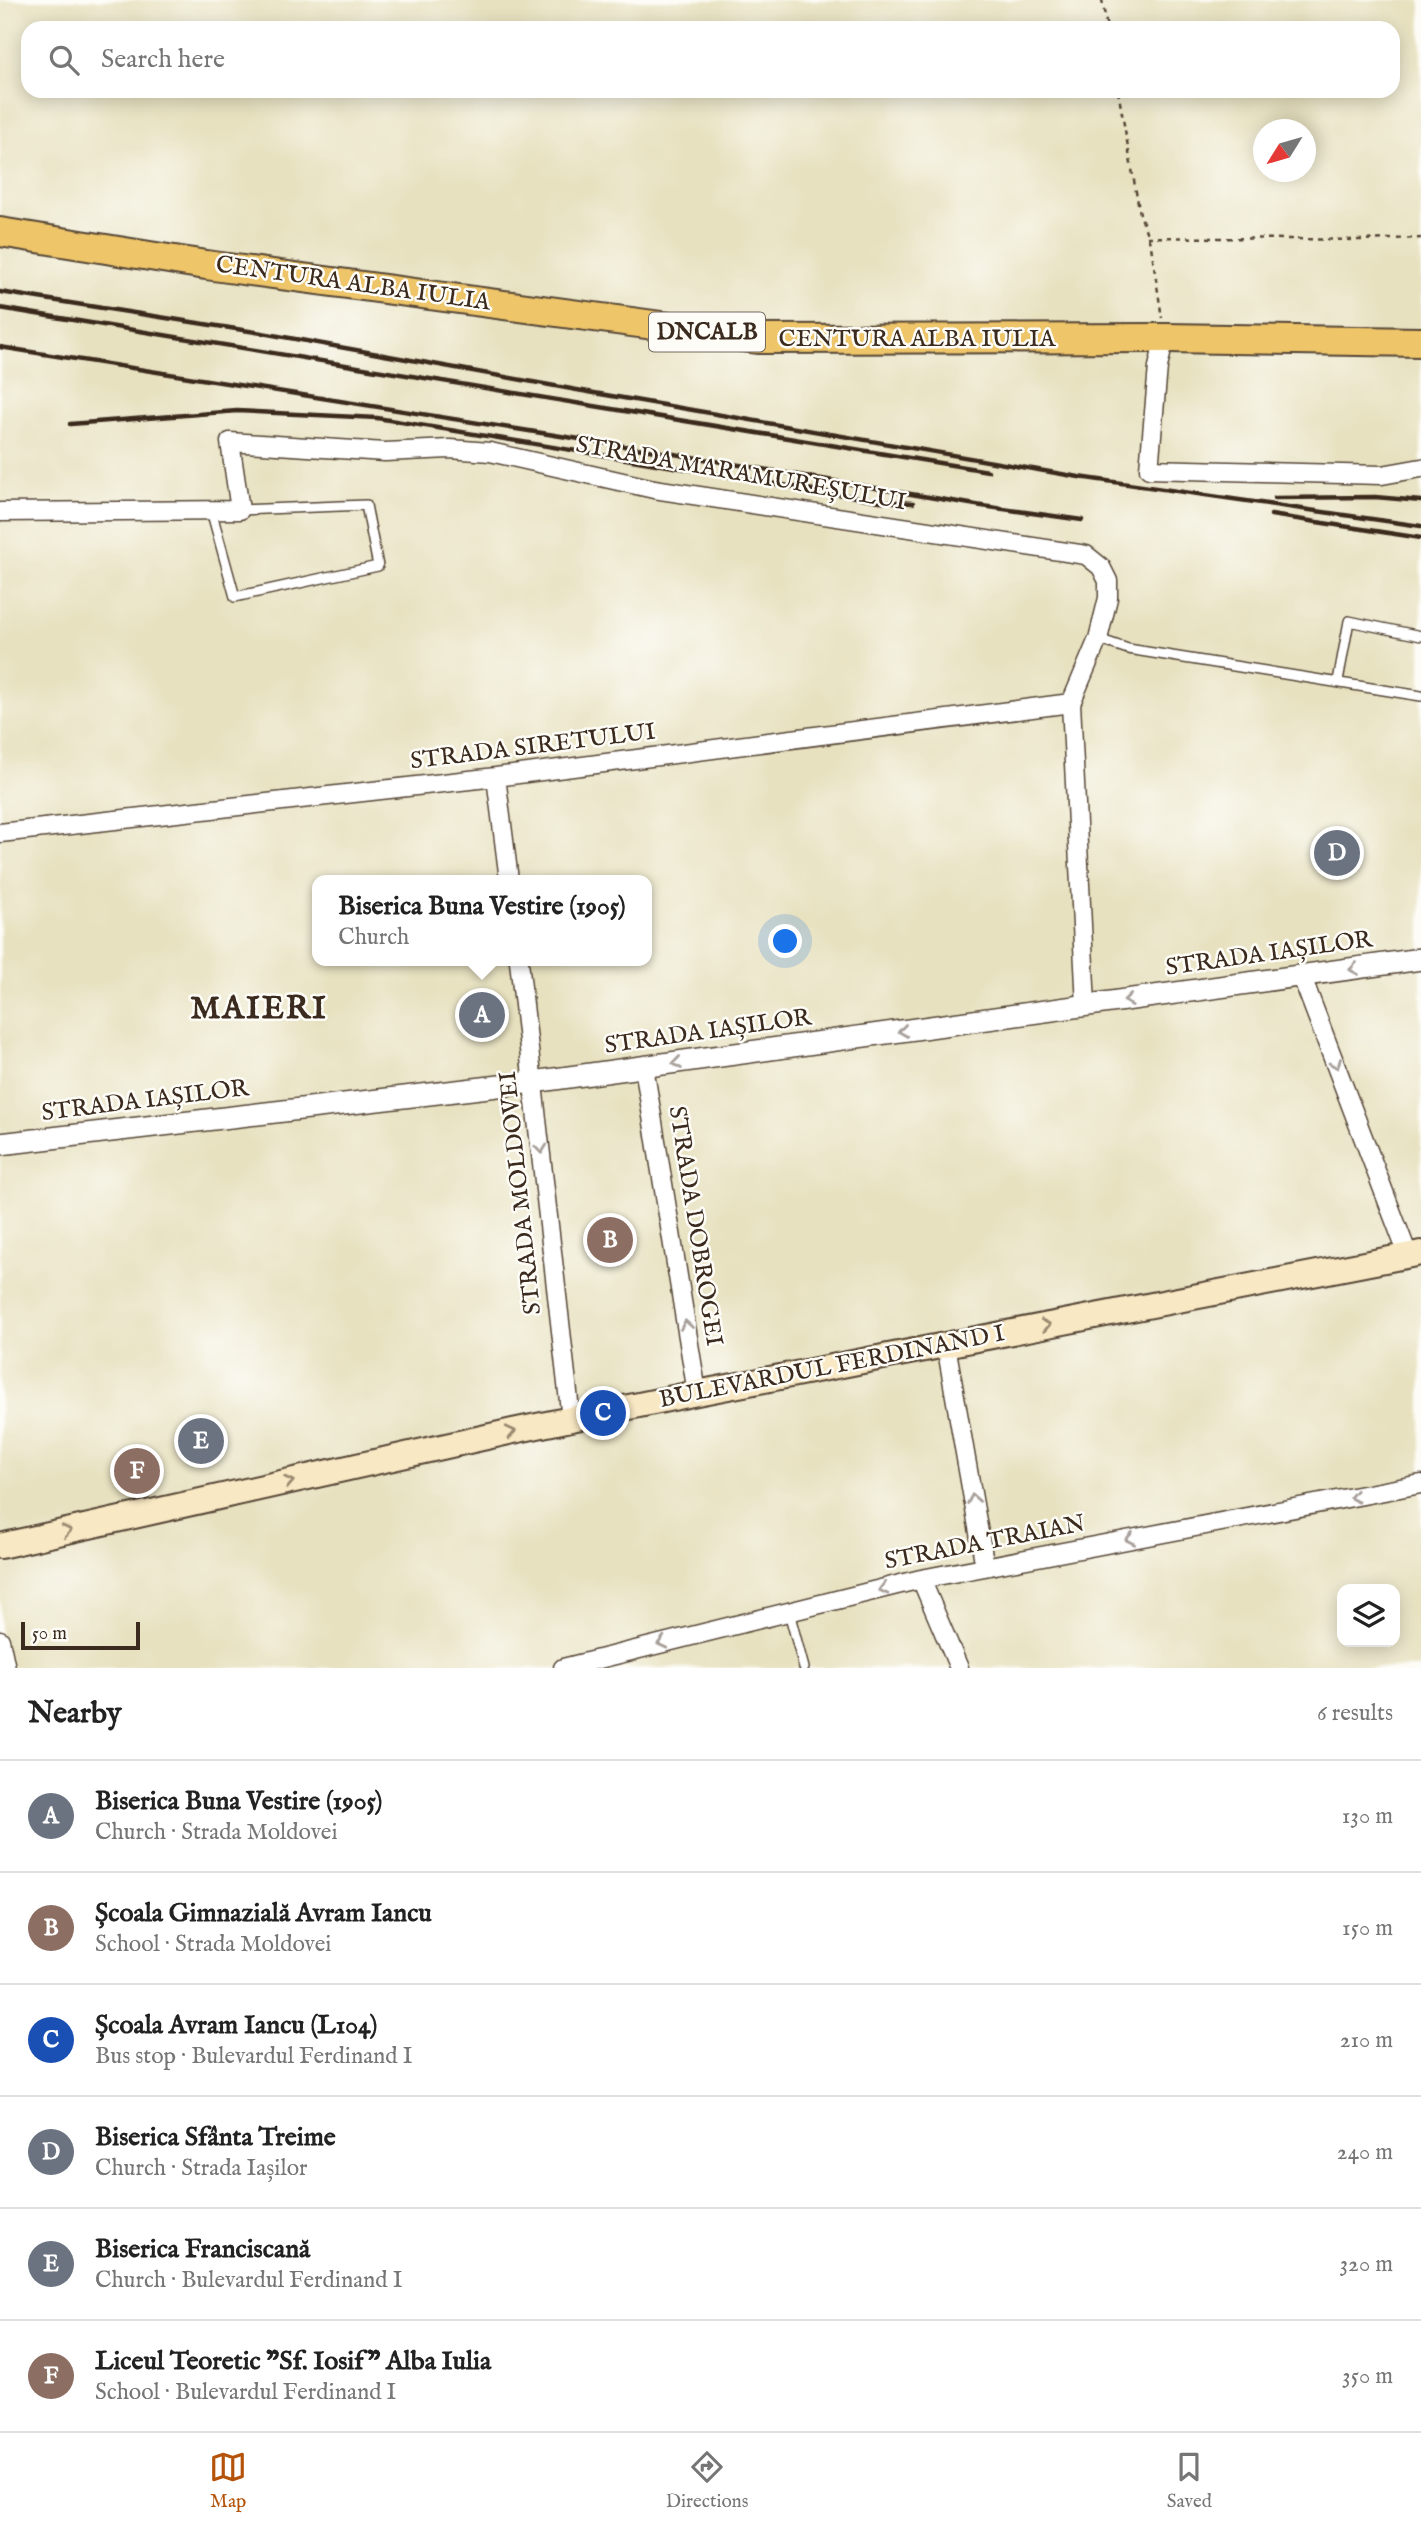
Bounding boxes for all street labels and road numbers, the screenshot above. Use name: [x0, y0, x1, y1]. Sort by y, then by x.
street label: CENTURA ALBA IULIA: [214, 249, 493, 319]
road number: DNCALB: [649, 312, 765, 352]
street label: CENTURA ALBA IULIA: [779, 324, 1056, 355]
street label: STRADA MARAMUREȘULUI: [573, 430, 909, 518]
street label: STRADA SIRETULUI: [409, 717, 657, 777]
street label: STRADA IAȘILOR: [1164, 924, 1375, 984]
street label: STRADA IAȘILOR: [603, 1002, 814, 1062]
street label: STRADA MOLDOVEI: [493, 1070, 549, 1316]
street label: STRADA IAȘILOR: [40, 1073, 251, 1129]
street label: STRADA DOBROGEI: [661, 1104, 729, 1348]
street label: BULEVARDUL FERDINAND I: [657, 1318, 1007, 1416]
street label: STRADA TRAIAN: [882, 1508, 1088, 1578]

